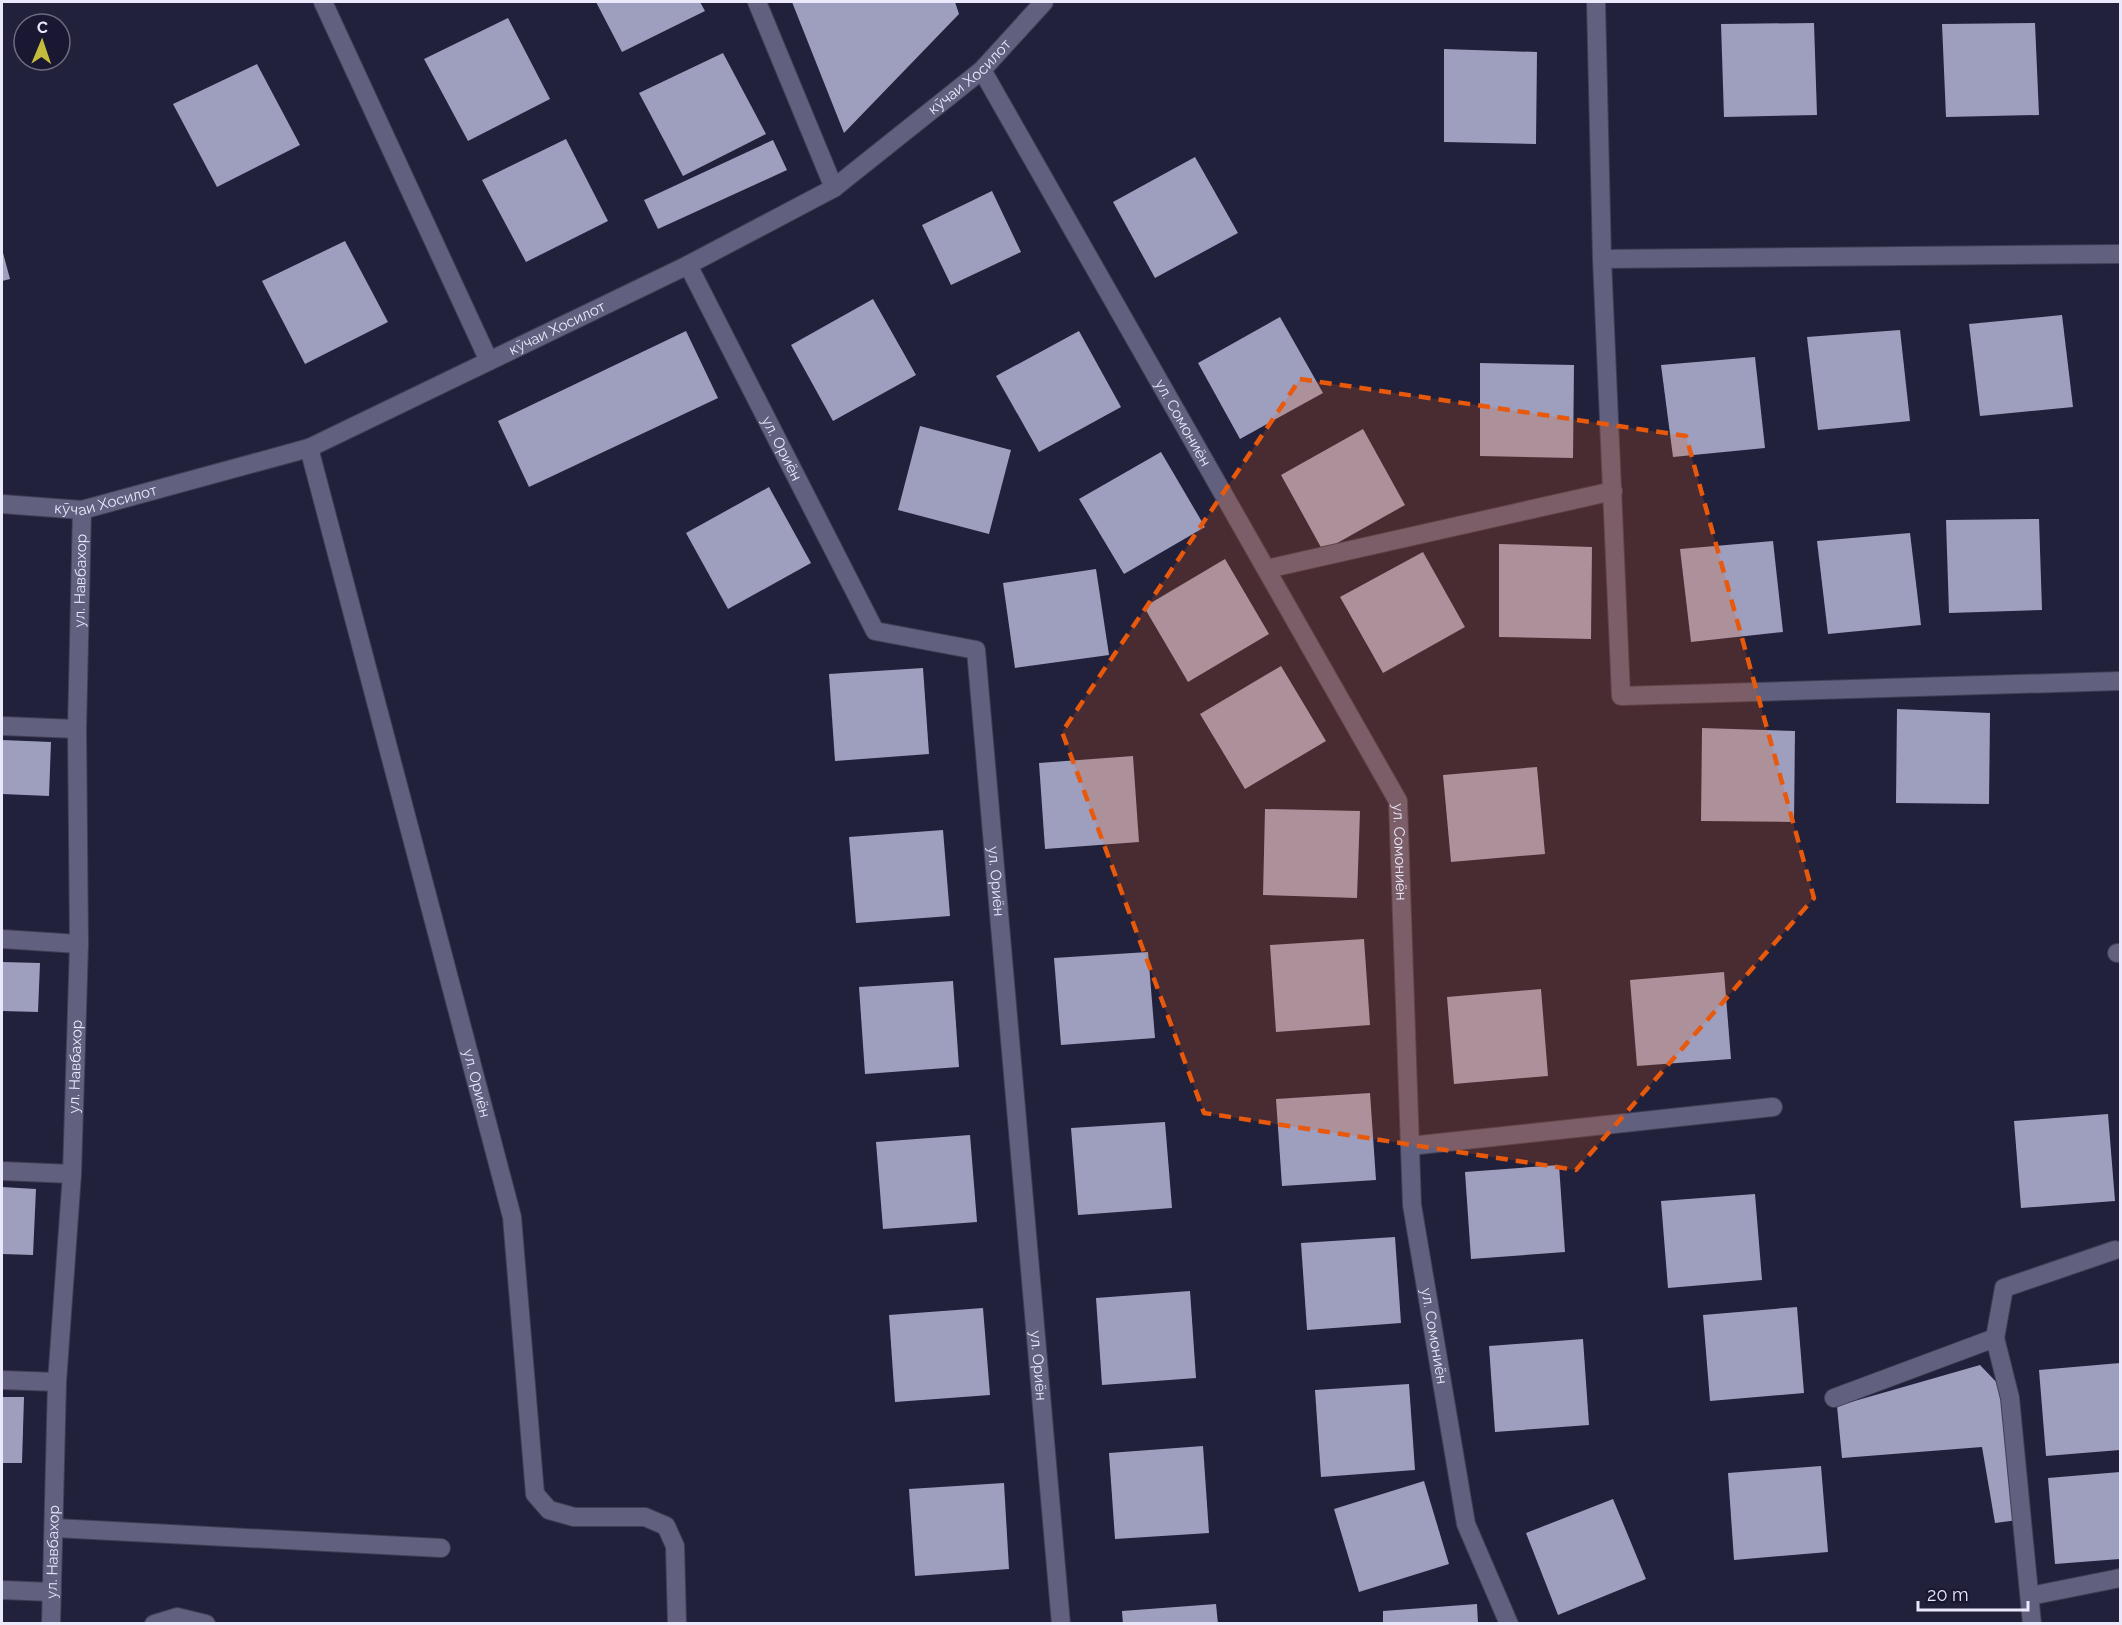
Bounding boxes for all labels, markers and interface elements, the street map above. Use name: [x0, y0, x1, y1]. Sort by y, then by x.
north arrow: [12, 12, 72, 72]
text: С: [37, 18, 48, 37]
street label: кӯчаи Хосилот: [925, 35, 1015, 118]
street label: кӯчаи Хосилот: [506, 297, 608, 359]
street label: ул. Сомониён: [1151, 376, 1215, 470]
street label: ул. Ориён: [758, 413, 806, 484]
street label: кӯчаи Хосилот: [54, 481, 159, 520]
street label: ул. Навбахор: [70, 534, 90, 628]
street label: ул. Сомониён: [1389, 803, 1410, 901]
street label: ул. Ориён: [984, 846, 1008, 917]
street label: ул. Навбахор: [65, 1020, 86, 1114]
street label: ул. Ориён: [459, 1047, 494, 1120]
street label: ул. Сомониён: [1417, 1286, 1451, 1385]
street label: ул. Ориён: [1026, 1330, 1050, 1401]
street label: ул. Навбахор: [43, 1505, 63, 1599]
scale bar: [1918, 1574, 2028, 1612]
text: 20 m: [1927, 1584, 1969, 1605]

